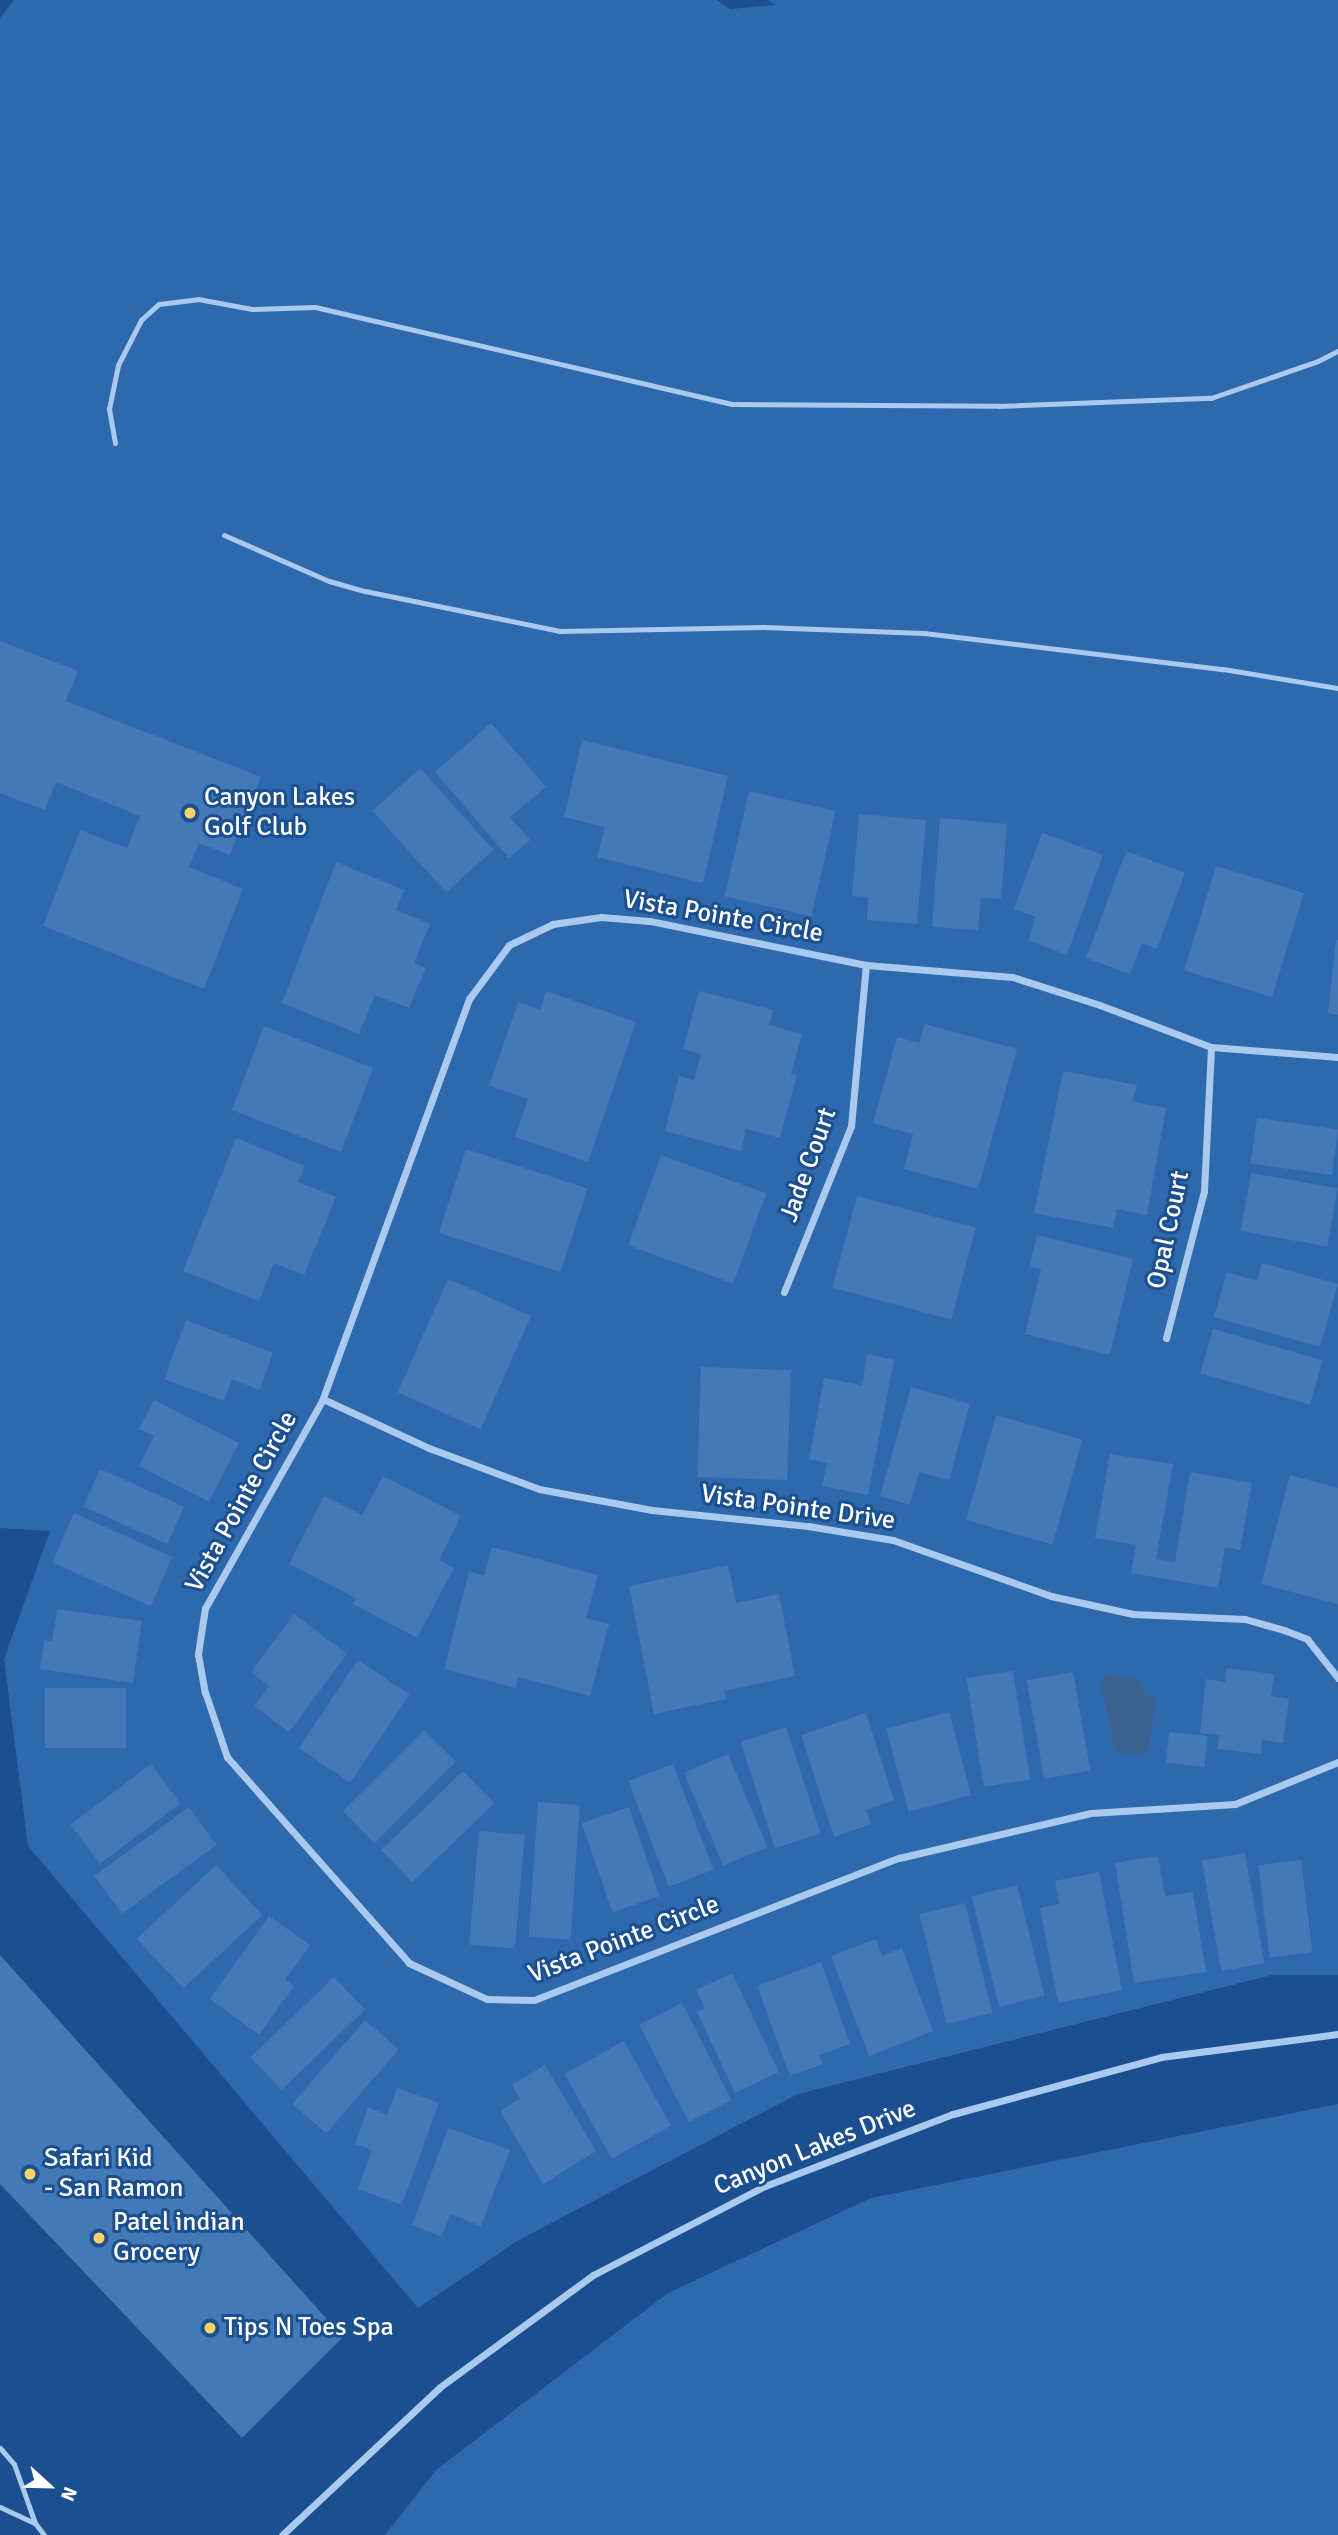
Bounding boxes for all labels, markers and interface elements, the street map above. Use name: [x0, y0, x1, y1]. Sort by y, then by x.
place label: Canyon Lakes Golf Club: [204, 782, 355, 844]
marker: Canyon Lakes Golf Club: [182, 805, 198, 821]
street label: Vista Pointe Circle: [621, 884, 825, 950]
street label: Jade Court: [774, 1104, 844, 1226]
street label: Opal Court: [1141, 1168, 1197, 1292]
street label: Vista Pointe Circle: [179, 1406, 305, 1598]
street label: Vista Pointe Drive: [699, 1479, 897, 1537]
street label: Vista Pointe Circle: [524, 1889, 724, 1991]
street label: Canyon Lakes Drive: [709, 2093, 921, 2203]
place label: Safari Kid - San Ramon: [44, 2143, 183, 2204]
marker: Safari Kid - San Ramon: [22, 2166, 38, 2182]
place label: Patel indian Grocery: [113, 2207, 245, 2268]
marker: Patel indian Grocery: [91, 2230, 107, 2246]
place label: Tips N Toes Spa: [224, 2312, 394, 2344]
marker: Tips N Toes Spa: [202, 2320, 218, 2336]
north arrow: [14, 2451, 84, 2521]
text: N: [55, 2483, 82, 2504]

